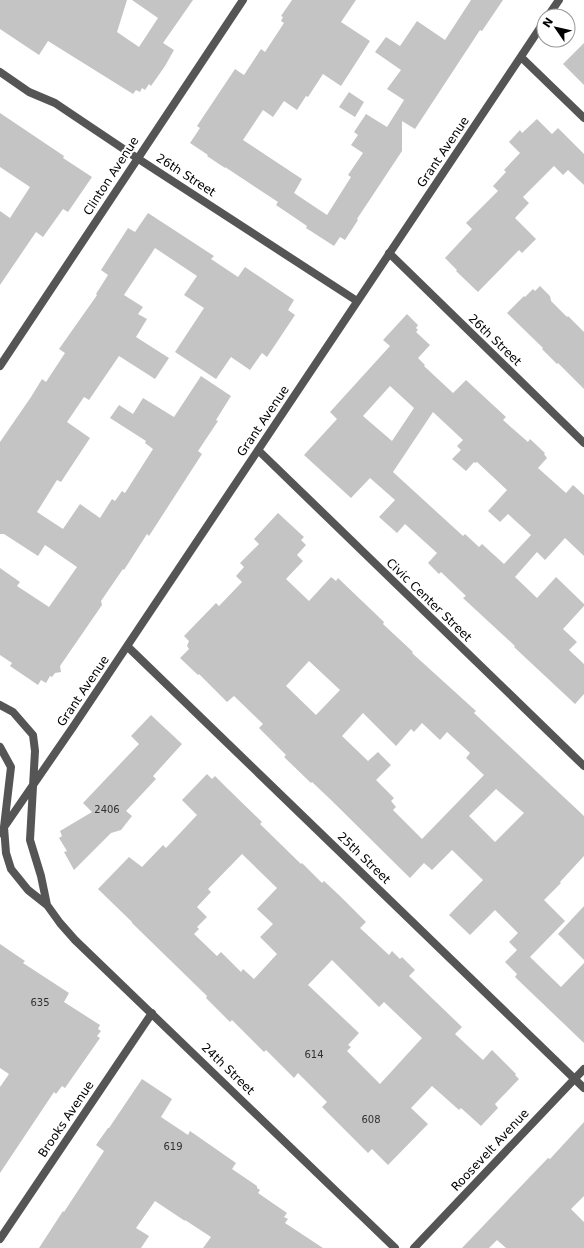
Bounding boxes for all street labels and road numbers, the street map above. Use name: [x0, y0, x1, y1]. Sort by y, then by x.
street label: Grant Avenue: [414, 114, 472, 190]
street label: Clinton Avenue: [80, 134, 142, 218]
street label: 26th Street: [154, 151, 219, 200]
street label: 26th Street: [466, 311, 524, 369]
street label: Grant Avenue: [234, 383, 292, 459]
street label: Civic Center Street: [383, 556, 475, 645]
street label: Grant Avenue: [54, 653, 112, 729]
street label: 25th Street: [335, 829, 393, 887]
street label: 24th Street: [199, 1040, 257, 1098]
street label: Brooks Avenue: [35, 1078, 97, 1160]
street label: Roosevelt Avenue: [448, 1106, 532, 1194]

